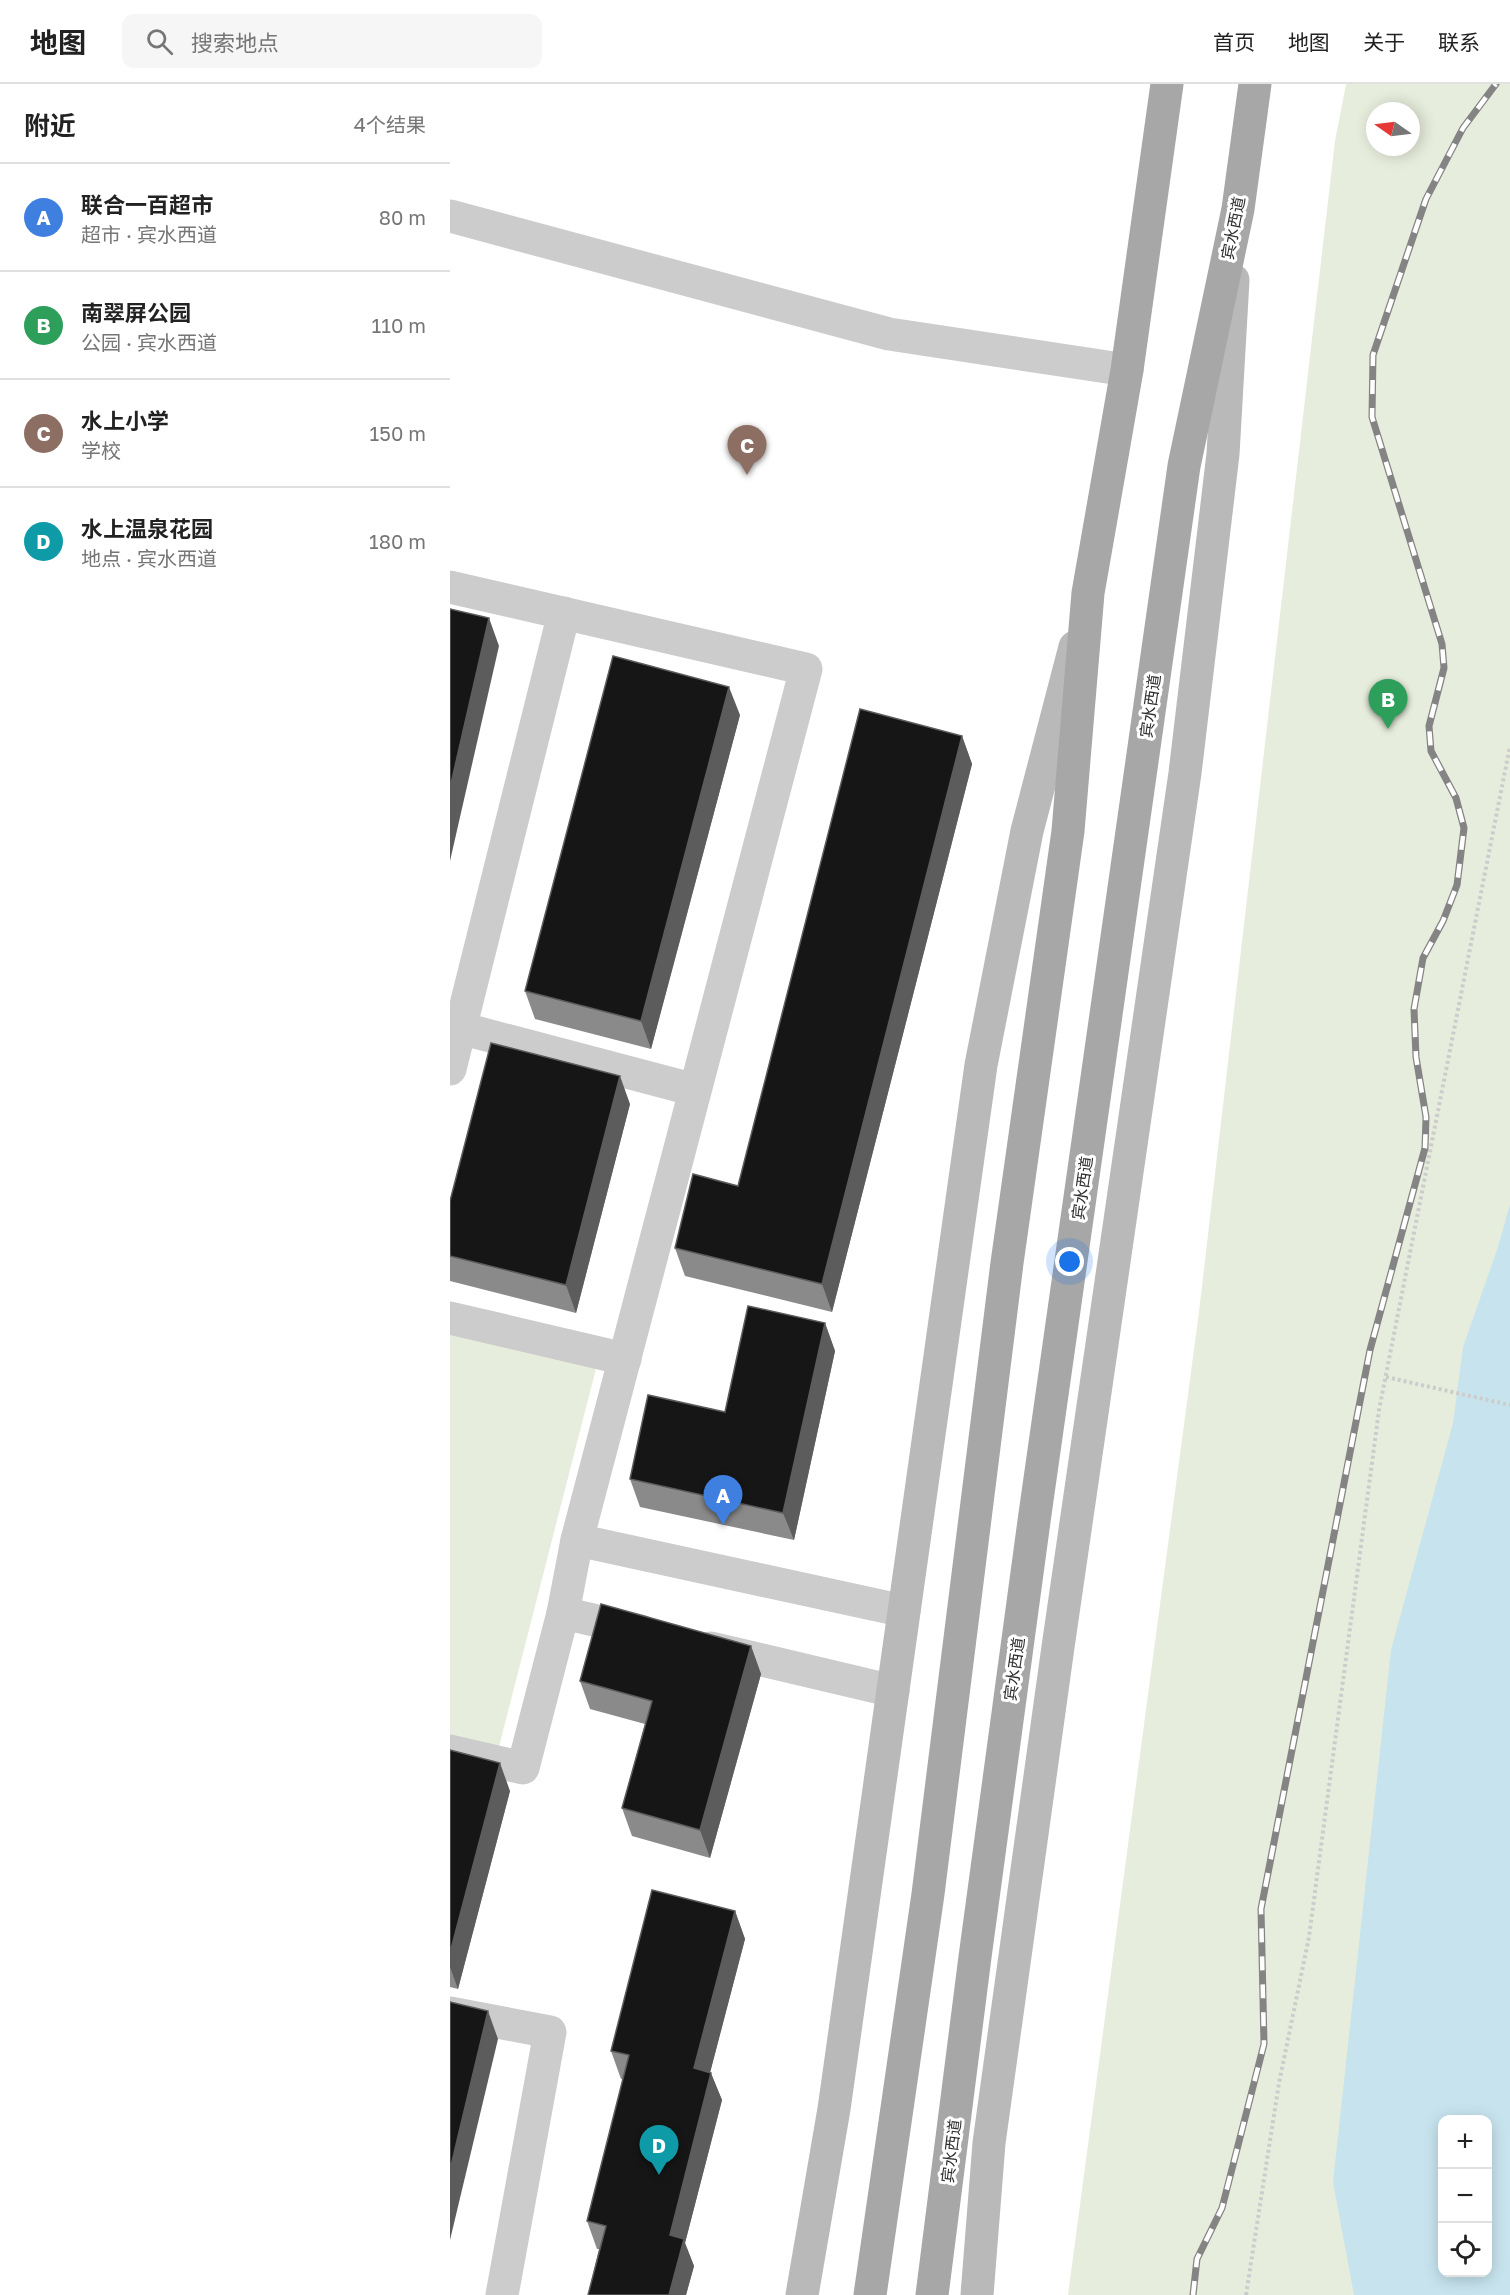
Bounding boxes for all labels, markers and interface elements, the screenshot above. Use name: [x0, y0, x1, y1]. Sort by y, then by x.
search box: [122, 14, 542, 68]
icon: search: [143, 25, 176, 58]
text: 地图: [30, 26, 86, 59]
text: 搜索地点: [191, 29, 279, 56]
text: 首页: [1213, 29, 1255, 55]
text: 地图: [1288, 29, 1330, 55]
text: 关于: [1363, 29, 1405, 55]
text: 联系: [1438, 29, 1480, 55]
north arrow: [1366, 102, 1420, 156]
text: 附近: [24, 110, 76, 141]
text: 4个结果: [354, 112, 426, 136]
text: 联合一百超市: [81, 191, 213, 218]
street label: 宾水西道: [1217, 195, 1249, 261]
text: A: [36, 205, 51, 229]
text: 80 m: [379, 205, 426, 229]
text: 超市 · 宾水西道: [81, 222, 217, 246]
text: 南翠屏公园: [81, 299, 191, 326]
text: B: [36, 313, 51, 337]
text: 110 m: [372, 313, 426, 337]
text: 公园 · 宾水西道: [81, 330, 217, 354]
text: 水上小学: [81, 407, 169, 434]
text: C: [36, 421, 51, 445]
text: 150 m: [370, 421, 426, 445]
pin: C: [728, 426, 766, 475]
text: 学校: [81, 438, 121, 462]
text: 水上温泉花园: [81, 515, 213, 542]
text: D: [36, 529, 51, 553]
text: 180 m: [369, 529, 426, 553]
text: 地点 · 宾水西道: [81, 546, 217, 570]
street label: 宾水西道: [1136, 673, 1164, 739]
pin: B: [1368, 680, 1408, 729]
street label: 宾水西道: [1068, 1155, 1096, 1221]
your location: [1055, 1247, 1084, 1276]
pin: A: [704, 1476, 742, 1525]
street label: 宾水西道: [1000, 1636, 1028, 1702]
map controls: [1438, 2115, 1492, 2277]
button: +: [1438, 2115, 1492, 2169]
street label: 宾水西道: [937, 2118, 965, 2184]
pin: D: [640, 2126, 678, 2175]
button: −: [1438, 2169, 1492, 2223]
button: locate: [1438, 2223, 1492, 2277]

